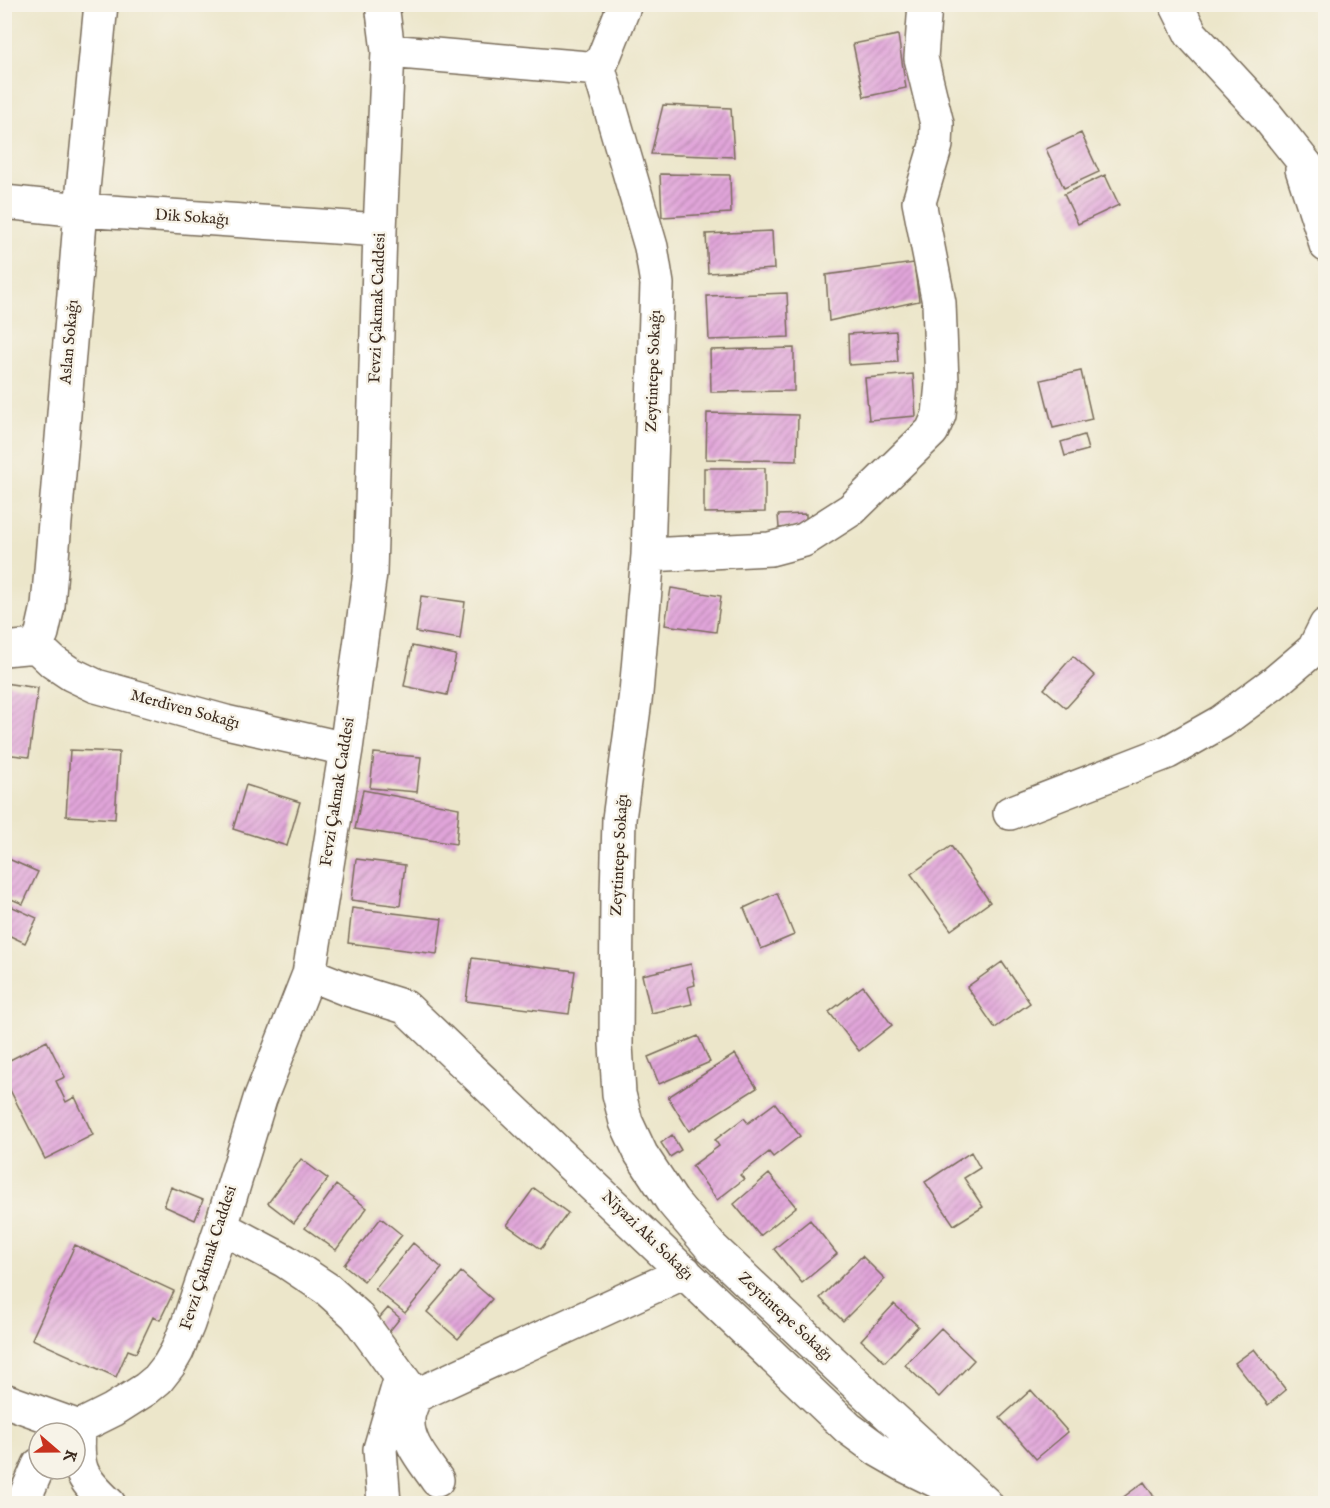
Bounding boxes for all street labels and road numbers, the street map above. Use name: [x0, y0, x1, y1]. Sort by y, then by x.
street label: Dik Sokağı: [154, 205, 230, 231]
street label: Fevzi Çakmak Caddesi: [365, 232, 391, 384]
street label: Aslan Sokağı: [56, 299, 84, 386]
street label: Zeytintepe Sokağı: [642, 310, 666, 432]
street label: Merdiven Sokağı: [128, 686, 242, 734]
street label: Fevzi Çakmak Caddesi: [316, 716, 360, 868]
street label: Zeytintepe Sokağı: [607, 793, 633, 917]
street label: Fevzi Çakmak Caddesi: [176, 1183, 242, 1333]
street label: Niyazi Akı Sokağı: [597, 1187, 697, 1285]
street label: Zeytintepe Sokağı: [733, 1268, 837, 1366]

